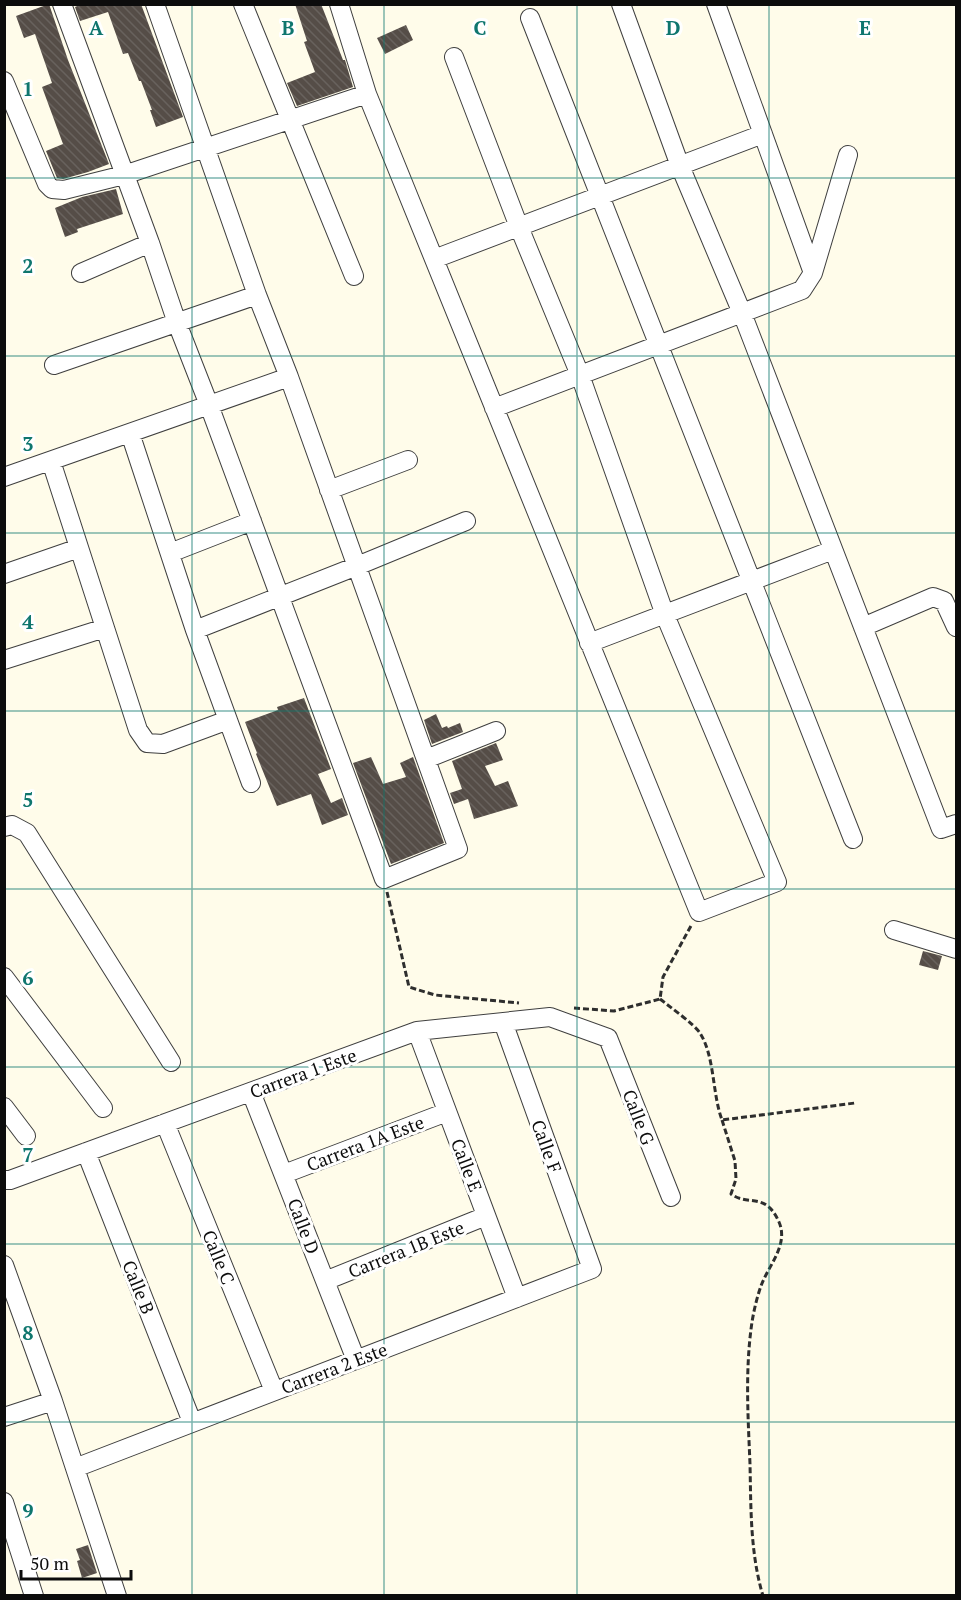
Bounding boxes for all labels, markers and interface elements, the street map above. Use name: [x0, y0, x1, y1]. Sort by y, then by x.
text: A: [89, 14, 104, 41]
text: B: [282, 14, 295, 41]
text: C: [473, 14, 487, 41]
text: D: [666, 14, 680, 41]
text: E: [859, 14, 871, 41]
text: 1: [22, 75, 34, 102]
text: 2: [22, 252, 34, 279]
text: 3: [22, 430, 34, 457]
text: 4: [22, 608, 34, 635]
text: 5: [22, 786, 34, 813]
text: 6: [22, 964, 34, 991]
street label: Carrera 1 Este: [246, 1043, 360, 1103]
street label: Calle G: [618, 1086, 661, 1149]
street label: Carrera 1A Este: [303, 1110, 427, 1176]
street label: Calle F: [526, 1116, 568, 1176]
street label: Calle E: [446, 1135, 488, 1195]
text: 7: [22, 1141, 34, 1168]
street label: Calle D: [282, 1195, 326, 1257]
street label: Carrera 1B Este: [344, 1215, 468, 1283]
street label: Calle C: [197, 1226, 241, 1288]
street label: Calle B: [117, 1257, 161, 1317]
text: 8: [22, 1319, 34, 1346]
street label: Carrera 2 Este: [277, 1337, 391, 1399]
text: 9: [22, 1497, 34, 1524]
scale bar: [21, 1543, 130, 1581]
text: 50 m: [30, 1551, 70, 1575]

